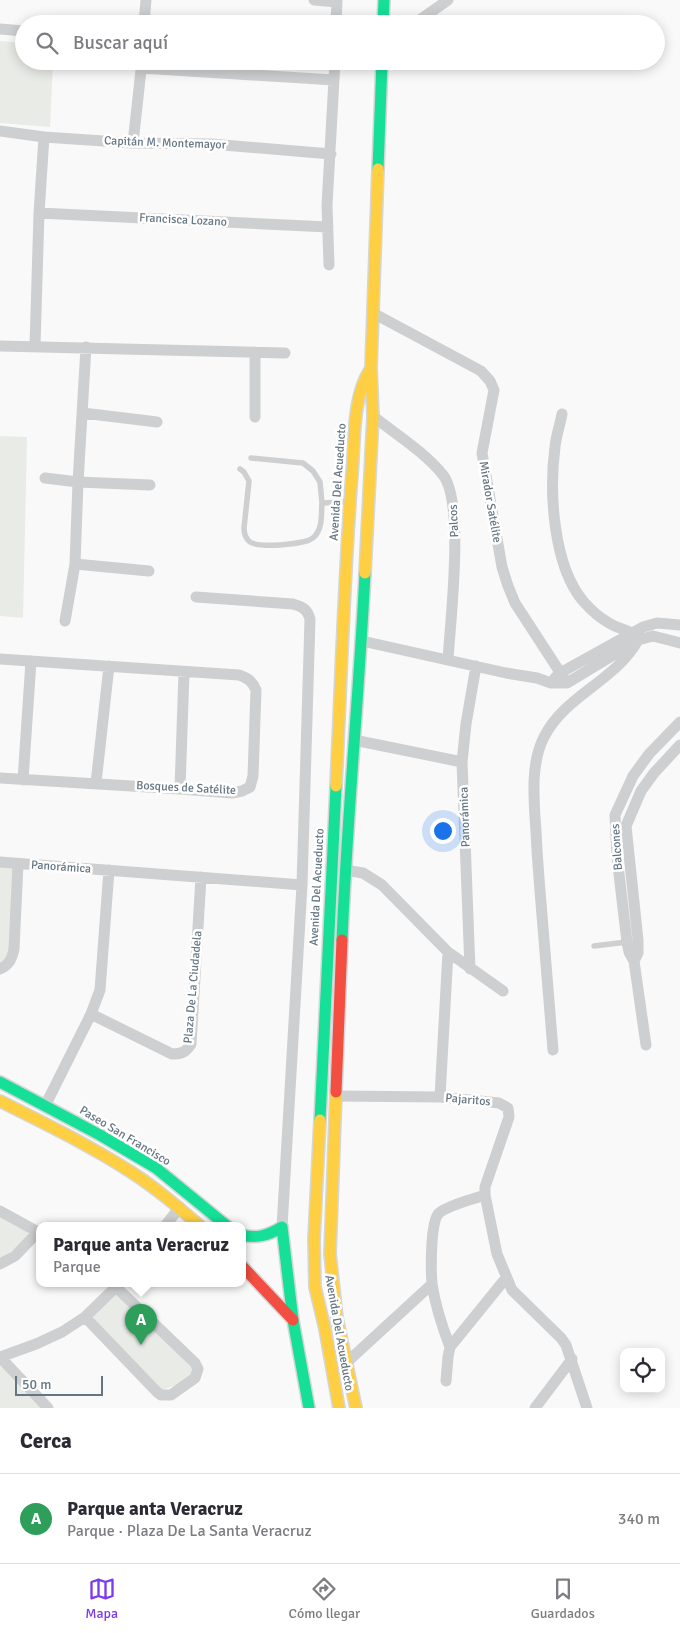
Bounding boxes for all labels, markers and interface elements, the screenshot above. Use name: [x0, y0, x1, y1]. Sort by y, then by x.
search box: [15, 15, 665, 70]
icon: search: [33, 29, 61, 57]
text: Buscar aquí: [73, 31, 168, 55]
street label: Capitán M. Montemayor: [104, 133, 227, 153]
street label: Francisca Lozano: [139, 210, 227, 230]
street label: Avenida Del Acueducto: [326, 423, 350, 541]
street label: Mirador Satélite: [475, 460, 505, 544]
street label: Palcos: [446, 504, 462, 538]
street label: Bosques de Satélite: [136, 778, 236, 798]
street label: Panorámica: [456, 787, 474, 847]
your location: [430, 818, 456, 844]
street label: Balcones: [608, 823, 626, 871]
street label: Avenida Del Acueducto: [306, 828, 328, 946]
street label: Panorámica: [30, 857, 92, 877]
street label: Plaza De La Ciudadela: [181, 930, 205, 1044]
street label: Pajaritos: [445, 1091, 491, 1109]
street label: Paseo San Francisco: [77, 1103, 173, 1169]
popup: [36, 1222, 246, 1287]
text: Parque anta Veracruz: [53, 1233, 229, 1257]
text: Parque: [53, 1257, 101, 1277]
street label: Avenida Del Acueducto: [321, 1274, 357, 1392]
pin: A: [125, 1304, 157, 1345]
map controls: [620, 1348, 665, 1393]
button: locate: [620, 1348, 665, 1393]
scale bar: [15, 1373, 102, 1396]
text: 50 m: [22, 1376, 51, 1393]
text: Cerca: [20, 1428, 72, 1454]
text: Parque anta Veracruz: [67, 1497, 243, 1521]
text: A: [31, 1509, 41, 1529]
text: 340 m: [618, 1509, 660, 1529]
text: Parque · Plaza De La Santa Veracruz: [67, 1521, 312, 1541]
tab: Mapa: [85, 1575, 118, 1622]
tab: Cómo llegar: [289, 1575, 360, 1622]
tab: Guardados: [531, 1575, 595, 1622]

